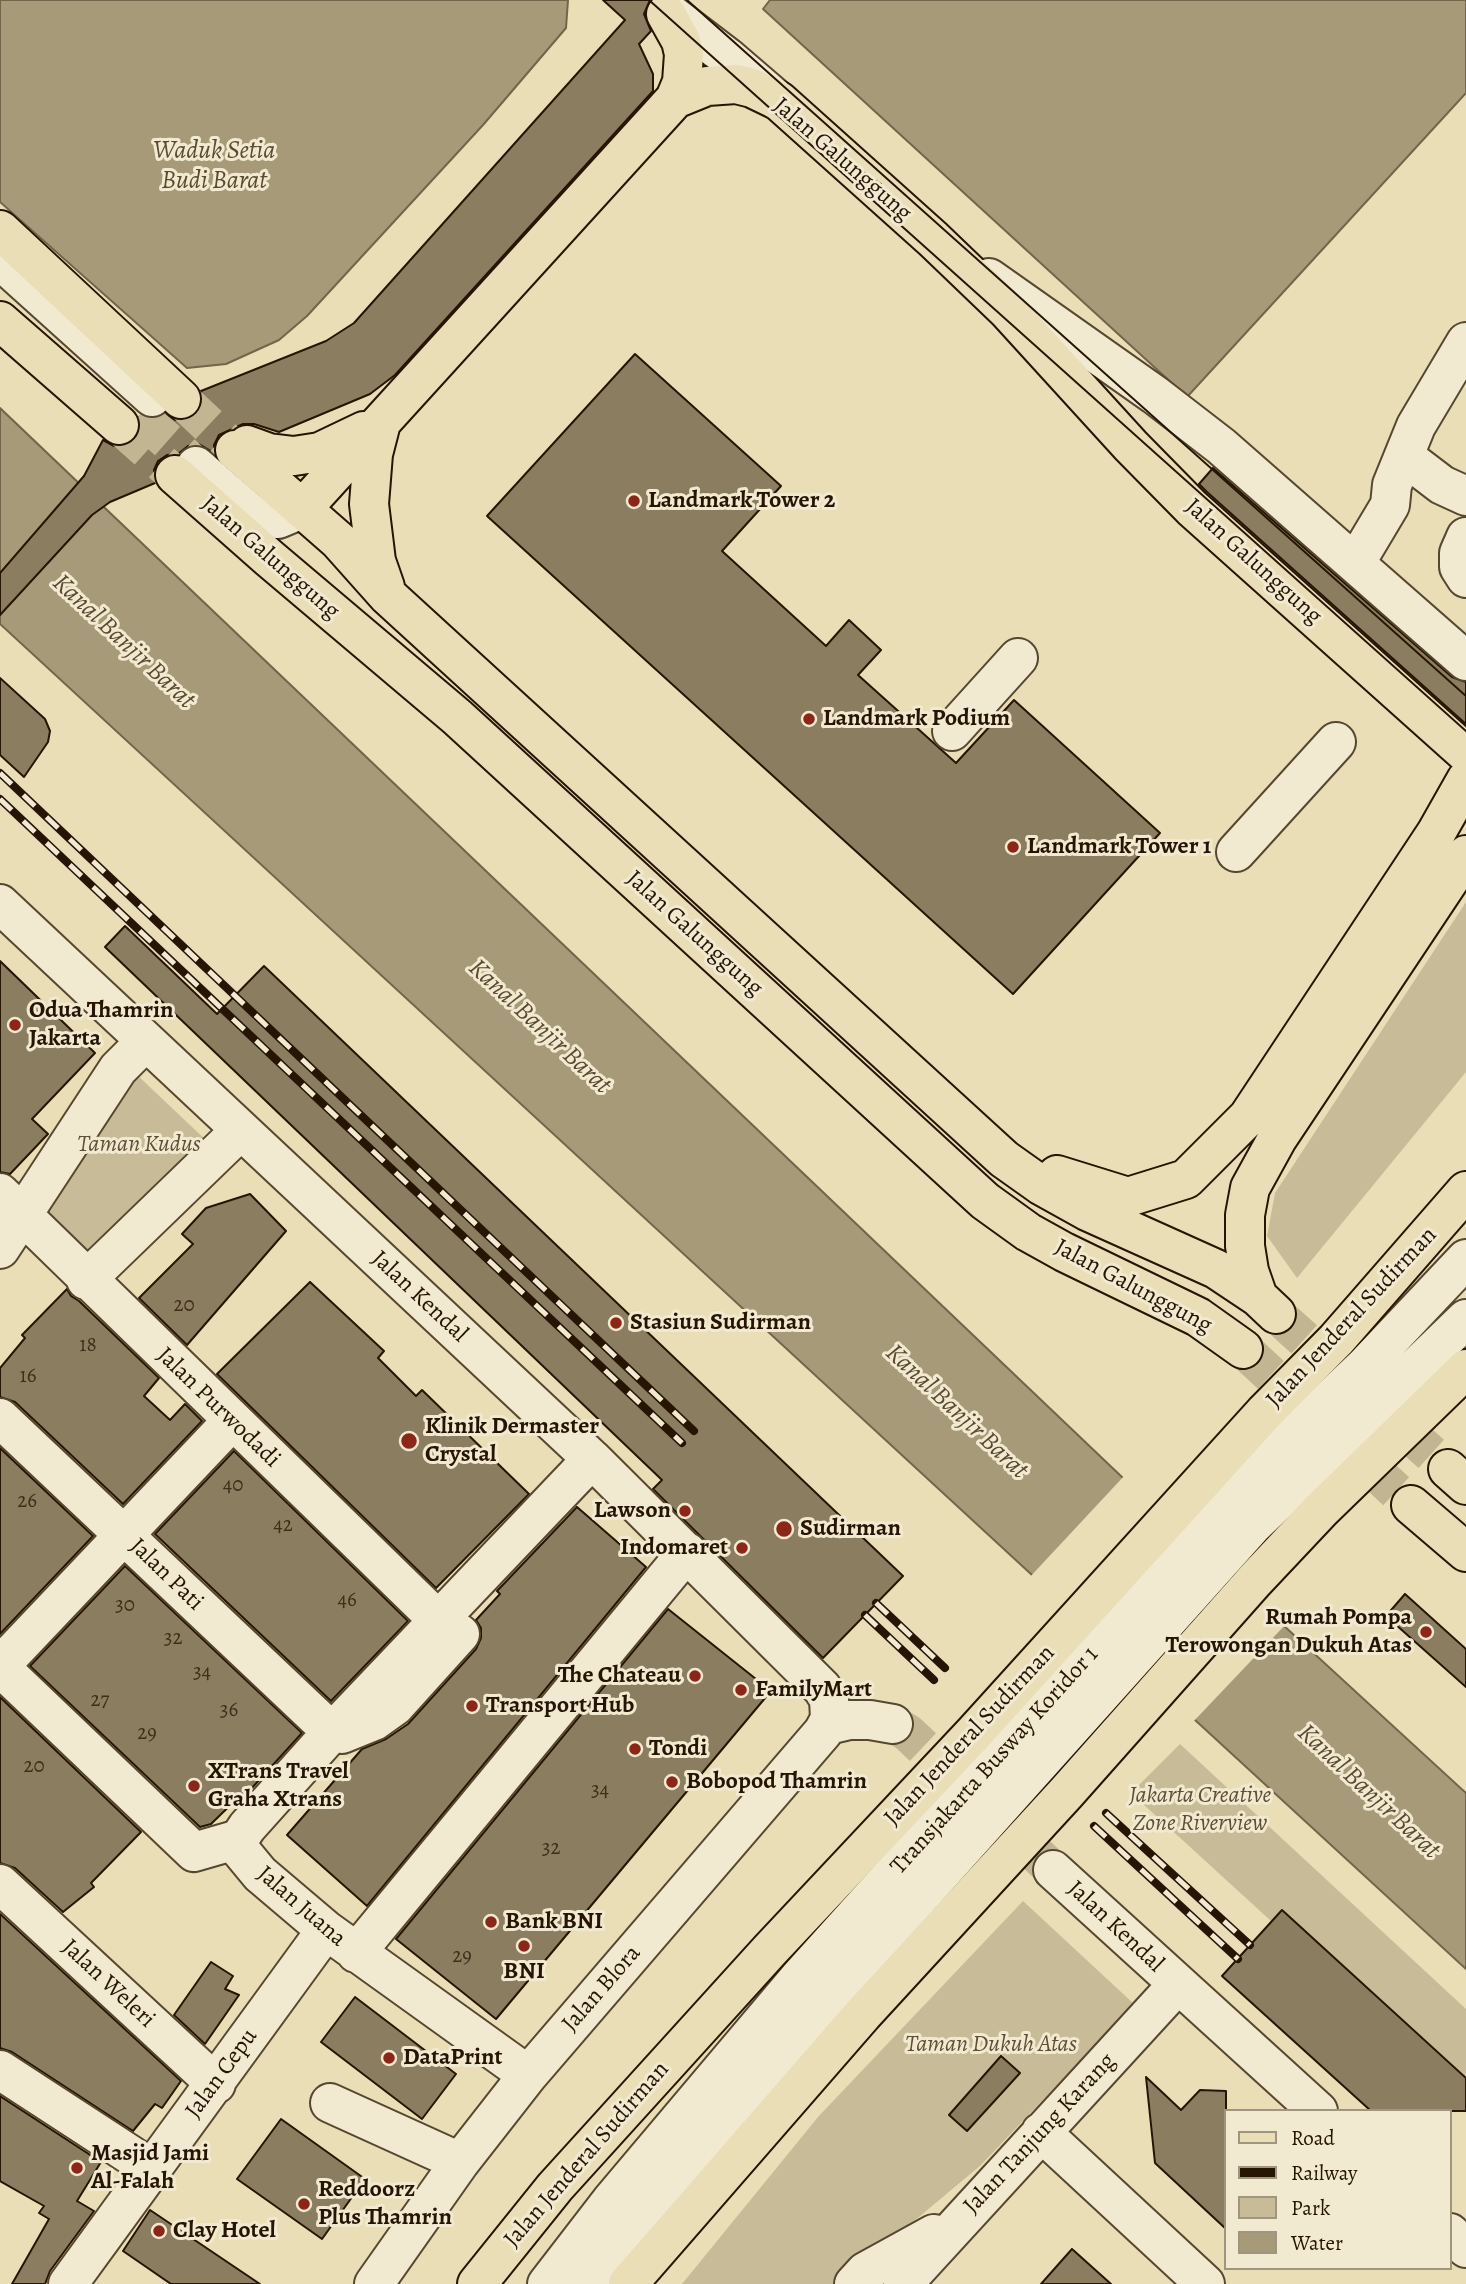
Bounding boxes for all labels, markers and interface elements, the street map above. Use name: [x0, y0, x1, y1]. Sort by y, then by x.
street label: Jalan Galunggung: [767, 92, 917, 228]
water label: Waduk Setia Budi Barat: [153, 136, 275, 198]
place label: Landmark Tower 2: [648, 487, 835, 515]
street label: Jalan Galunggung: [195, 490, 345, 626]
marker: Landmark Tower 2: [626, 493, 642, 509]
street label: Jalan Galunggung: [1179, 493, 1327, 631]
water label: Kanal Banjir Barat: [45, 568, 201, 716]
place label: Landmark Podium: [823, 705, 1010, 733]
marker: Landmark Podium: [801, 711, 817, 727]
place label: Landmark Tower 1: [1027, 833, 1211, 861]
marker: Landmark Tower 1: [1005, 839, 1021, 855]
street label: Jalan Galunggung: [620, 865, 768, 1003]
water label: Kanal Banjir Barat: [461, 953, 617, 1101]
place label: Odua Thamrin Jakarta: [29, 997, 174, 1053]
marker: Odua Thamrin Jakarta: [7, 1017, 23, 1033]
park label: Taman Kudus: [77, 1131, 201, 1159]
street label: Jalan Jenderal Sudirman: [1261, 1221, 1443, 1415]
street label: Jalan Galunggung: [1049, 1233, 1217, 1341]
street label: Jalan Kendal: [365, 1245, 473, 1349]
house number: 20: [173, 1293, 195, 1319]
place label: Stasiun Sudirman: [630, 1309, 811, 1337]
marker: Stasiun Sudirman: [608, 1315, 624, 1331]
house number: 18: [79, 1333, 97, 1359]
water label: Kanal Banjir Barat: [878, 1338, 1034, 1486]
street label: Jalan Purwodadi: [150, 1342, 286, 1474]
house number: 16: [20, 1364, 36, 1390]
place label: Klinik Dermaster Crystal: [425, 1413, 599, 1469]
marker: Klinik Dermaster Crystal: [399, 1431, 419, 1451]
house number: 40: [223, 1473, 243, 1499]
house number: 26: [17, 1489, 37, 1515]
place label: Lawson: [594, 1497, 671, 1525]
marker: Lawson: [677, 1503, 693, 1519]
house number: 42: [273, 1513, 293, 1539]
place label: Sudirman: [800, 1515, 901, 1543]
marker: Sudirman: [774, 1519, 794, 1539]
street label: Jalan Pati: [123, 1533, 209, 1617]
place label: Indomaret: [620, 1534, 728, 1562]
marker: Indomaret: [734, 1540, 750, 1556]
house number: 46: [337, 1588, 357, 1614]
house number: 30: [115, 1593, 135, 1619]
place label: Rumah Pompa Terowongan Dukuh Atas: [1165, 1604, 1412, 1660]
marker: Rumah Pompa Terowongan Dukuh Atas: [1418, 1624, 1434, 1640]
house number: 32: [164, 1626, 182, 1652]
street label: Jalan Jenderal Sudirman: [879, 1639, 1061, 1833]
street label: Transjakarta Busway Koridor 1: [885, 1641, 1105, 1881]
house number: 34: [193, 1660, 211, 1686]
place label: The Chateau: [558, 1662, 681, 1690]
marker: The Chateau: [687, 1668, 703, 1684]
place label: FamilyMart: [755, 1676, 872, 1704]
marker: FamilyMart: [733, 1682, 749, 1698]
house number: 27: [91, 1688, 109, 1714]
place label: Transport Hub: [486, 1692, 634, 1720]
house number: 36: [220, 1698, 238, 1724]
marker: Transport Hub: [464, 1698, 480, 1714]
water label: Kanal Banjir Barat: [1290, 1718, 1446, 1866]
house number: 29: [137, 1721, 157, 1747]
place label: Tondi: [649, 1735, 707, 1763]
marker: Tondi: [627, 1741, 643, 1757]
house number: 20: [23, 1754, 45, 1780]
place label: XTrans Travel Graha Xtrans: [208, 1758, 349, 1814]
place label: Bobopod Thamrin: [686, 1768, 867, 1796]
marker: Bobopod Thamrin: [664, 1774, 680, 1790]
marker: XTrans Travel Graha Xtrans: [186, 1778, 202, 1794]
house number: 34: [591, 1778, 609, 1804]
park label: Jakarta Creative Zone Riverview: [1129, 1782, 1271, 1838]
house number: 32: [542, 1836, 560, 1862]
street label: Jalan Juana: [250, 1860, 352, 1954]
street label: Jalan Kendal: [1061, 1875, 1169, 1979]
place label: Bank BNI: [505, 1908, 603, 1936]
marker: Bank BNI: [483, 1914, 499, 1930]
street label: Jalan Weleri: [55, 1934, 161, 2034]
marker: BNI: [516, 1938, 532, 1954]
street label: Jalan Blora: [557, 1940, 647, 2038]
house number: 29: [452, 1944, 472, 1970]
place label: BNI: [503, 1958, 545, 1986]
street label: Jalan Cepu: [180, 2023, 264, 2125]
park label: Taman Dukuh Atas: [905, 2031, 1077, 2059]
place label: DataPrint: [403, 2044, 502, 2072]
street label: Jalan Tanjung Karang: [958, 2047, 1122, 2221]
marker: DataPrint: [381, 2050, 397, 2066]
street label: Jalan Jenderal Sudirman: [498, 2056, 676, 2254]
legend: [1224, 2109, 1452, 2270]
text: Road: [1291, 2124, 1335, 2152]
place label: Masjid Jami Al-Falah: [91, 2140, 209, 2196]
text: Railway: [1291, 2159, 1357, 2187]
marker: Masjid Jami Al-Falah: [69, 2160, 85, 2176]
place label: Reddoorz Plus Thamrin: [318, 2176, 452, 2232]
text: Park: [1291, 2194, 1330, 2222]
marker: Reddoorz Plus Thamrin: [296, 2196, 312, 2212]
place label: Clay Hotel: [173, 2217, 276, 2245]
marker: Clay Hotel: [151, 2223, 167, 2239]
text: Water: [1291, 2229, 1343, 2257]

